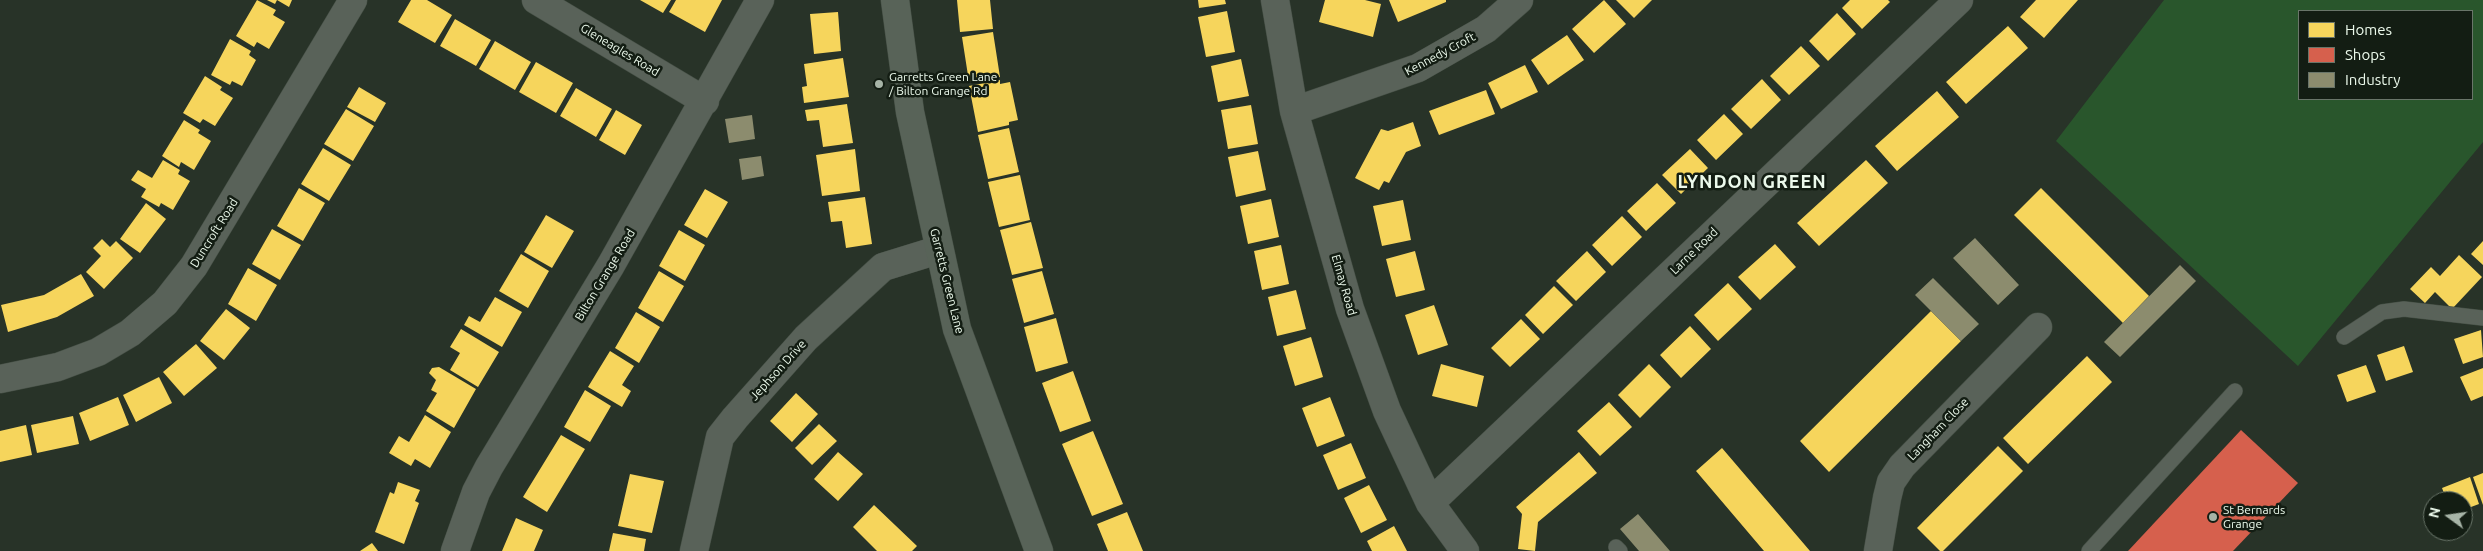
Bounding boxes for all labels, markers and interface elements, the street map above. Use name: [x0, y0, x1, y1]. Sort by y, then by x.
legend: [2298, 10, 2473, 100]
street label: Gleneagles Road: [578, 21, 662, 79]
text: Homes: [2345, 21, 2392, 38]
street label: Kennedy Croft: [1402, 29, 1478, 79]
text: Shops: [2345, 46, 2386, 63]
place label: Garretts Green Lane / Bilton Grange Rd: [889, 70, 997, 98]
text: Industry: [2345, 71, 2400, 88]
marker: Garretts Green Lane / Bilton Grange Rd: [873, 78, 885, 90]
district label: LYNDON GREEN: [1676, 171, 1828, 193]
street label: Duncroft Road: [187, 196, 241, 270]
street label: Larne Road: [1667, 225, 1721, 277]
street label: Bilton Grange Road: [572, 227, 638, 323]
street label: Garretts Green Lane: [927, 227, 967, 335]
street label: Elmay Road: [1328, 253, 1360, 317]
street label: Jephson Drive: [747, 337, 809, 403]
street label: Langham Close: [1905, 395, 1971, 463]
north arrow: [2423, 491, 2473, 541]
place label: St Bernards Grange: [2223, 503, 2285, 531]
text: N: [2425, 506, 2443, 520]
marker: St Bernards Grange: [2207, 511, 2219, 523]

